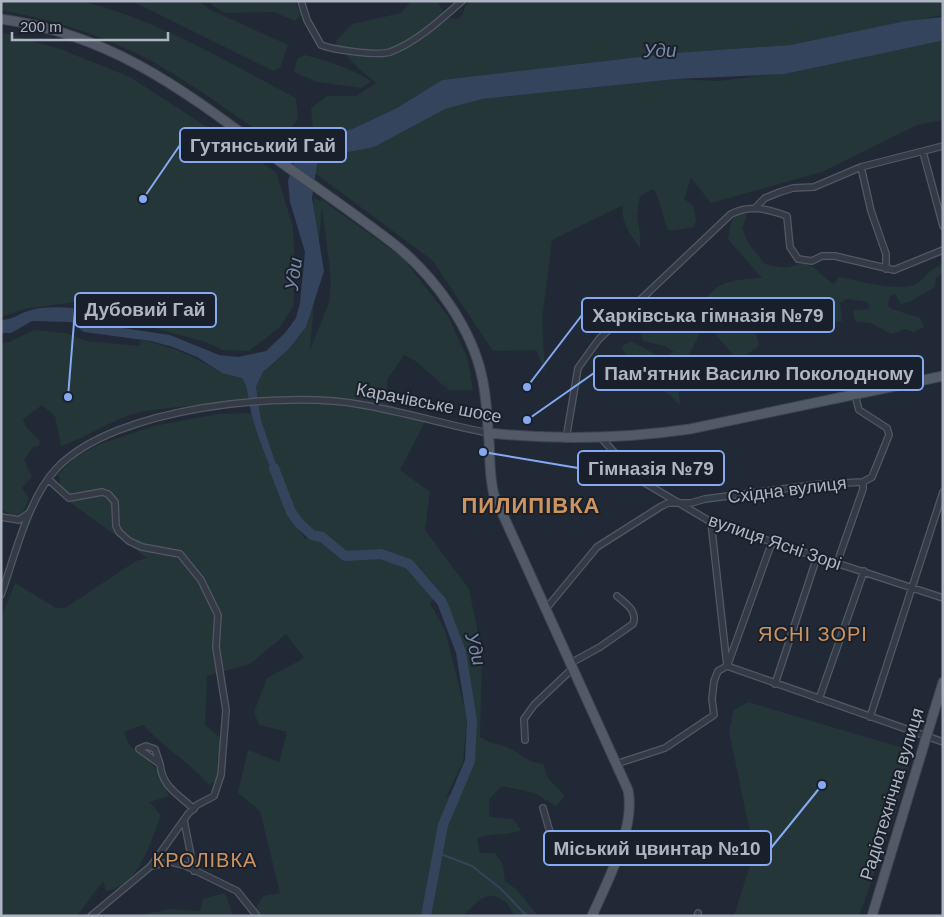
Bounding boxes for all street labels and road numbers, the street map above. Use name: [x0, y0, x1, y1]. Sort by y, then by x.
street label: Карачівське шосе: [355, 379, 503, 427]
street label: Східна вулиця: [726, 473, 848, 507]
street label: вулиця Ясні Зорі: [706, 510, 844, 574]
street label: Радіотехнічна вулиця: [856, 706, 928, 882]

